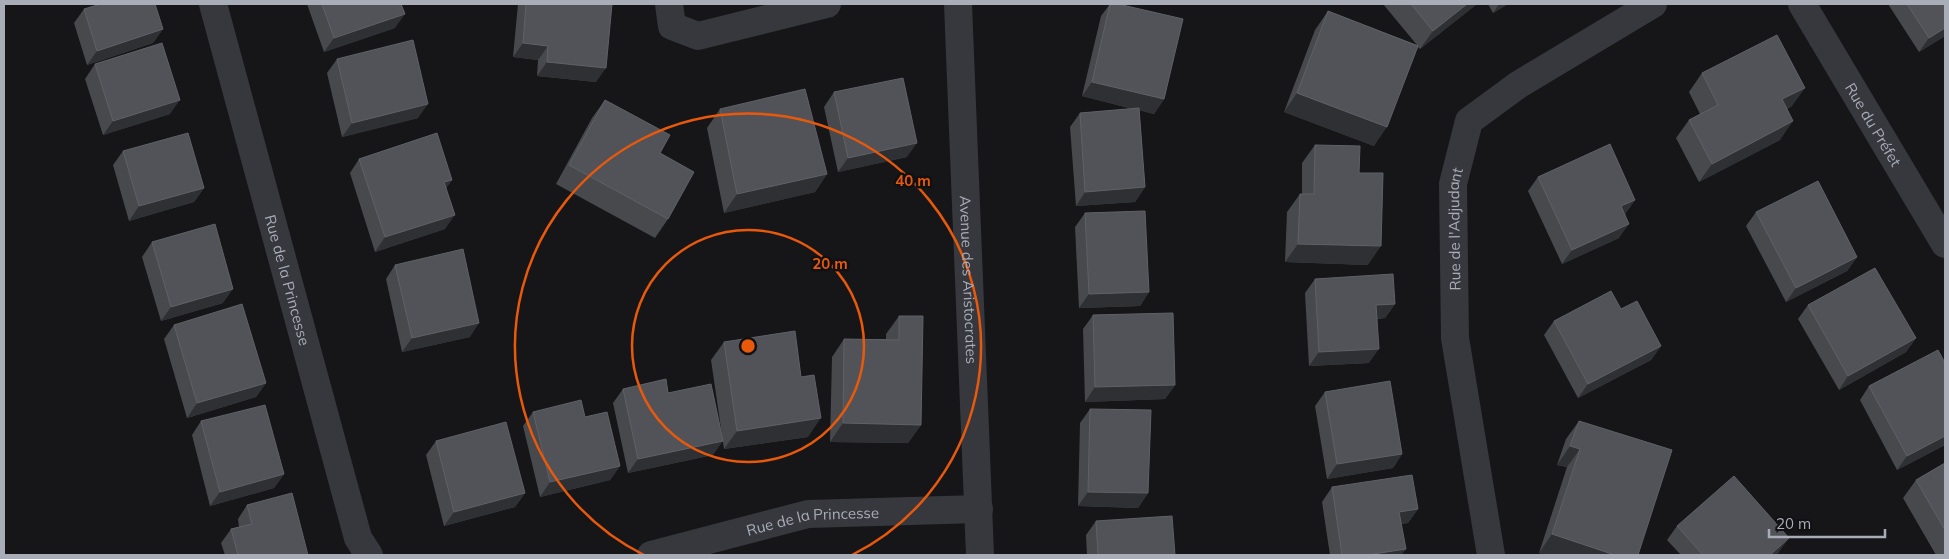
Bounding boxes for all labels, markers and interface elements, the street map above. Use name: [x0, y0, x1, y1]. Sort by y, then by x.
street label: Rue du Préfet: [1841, 79, 1906, 170]
street label: Rue de l'Adjudant: [1443, 165, 1466, 291]
text: 40 m: [895, 171, 931, 190]
street label: Avenue des Aristocrates: [956, 195, 982, 364]
street label: Rue de la Princesse: [261, 212, 315, 348]
text: 20 m: [812, 254, 848, 273]
centre of rings: [739, 337, 757, 355]
street label: Rue de la Princesse: [744, 502, 879, 539]
scale bar: [1769, 506, 1885, 538]
text: 20 m: [1776, 514, 1811, 533]

